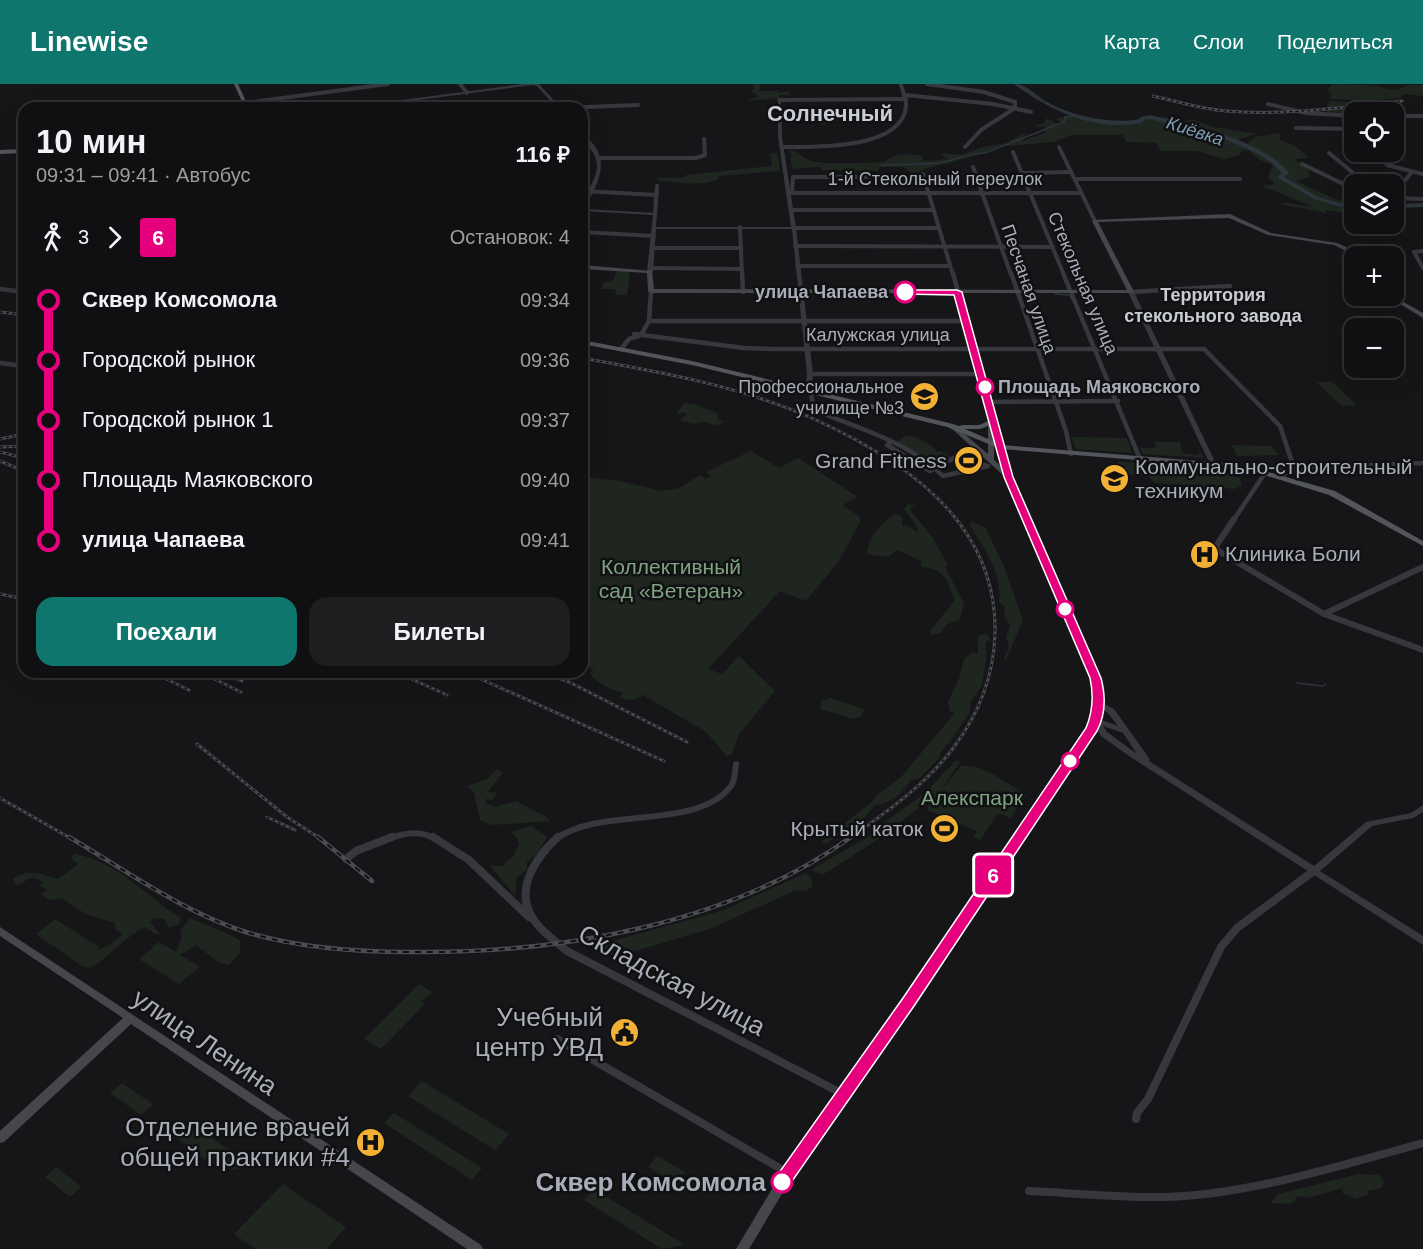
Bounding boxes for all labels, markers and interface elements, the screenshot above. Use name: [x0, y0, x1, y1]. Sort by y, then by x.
text: Linewise: [30, 26, 148, 57]
text: Карта: [1104, 30, 1160, 53]
text: Слои: [1193, 30, 1244, 53]
text: Поделиться: [1277, 30, 1393, 53]
district label: Солнечный: [767, 101, 893, 126]
map controls: [1344, 102, 1404, 378]
button: locate: [1344, 102, 1404, 162]
water label: Киёвка: [1164, 112, 1226, 150]
text: 10 мин: [36, 123, 147, 160]
text: 116 ₽: [516, 142, 570, 167]
text: 09:31 – 09:41 · Автобус: [36, 164, 250, 186]
street label: 1-й Стекольный переулок: [828, 169, 1042, 189]
button: layers: [1344, 174, 1404, 234]
street label: Стекольная улица: [1044, 209, 1122, 358]
icon: walk: [36, 221, 69, 254]
icon: forward: [98, 221, 131, 254]
street label: Песчаная улица: [998, 222, 1061, 357]
text: 3: [78, 226, 89, 248]
text: 6: [152, 226, 164, 249]
text: Остановок: 4: [450, 226, 570, 248]
button: +: [1344, 246, 1404, 306]
marker: улица Чапаева: [894, 281, 916, 303]
place label: улица Чапаева: [755, 282, 889, 302]
district label: Территория стекольного завода: [1124, 285, 1303, 326]
text: Сквер Комсомола: [82, 287, 277, 312]
text: 09:34: [520, 289, 570, 311]
button: −: [1344, 318, 1404, 378]
street label: Калужская улица: [806, 325, 951, 345]
text: Городской рынок: [82, 347, 255, 372]
text: 09:36: [520, 349, 570, 371]
place label: Профессиональное училище №3: [738, 377, 904, 418]
place label: Площадь Маяковского: [998, 377, 1200, 397]
marker: Площадь Маяковского: [976, 378, 994, 396]
school or university icon: Профессиональное училище №3: [909, 381, 941, 413]
text: Городской рынок 1: [82, 407, 273, 432]
text: 09:37: [520, 409, 570, 431]
sports icon: Grand Fitness: [952, 445, 984, 477]
place label: Grand Fitness: [815, 449, 947, 472]
place label: Коммунально-строительный техникум: [1135, 455, 1412, 502]
school or university icon: Коммунально-строительный техникум: [1098, 463, 1130, 495]
text: Площадь Маяковского: [82, 467, 313, 492]
text: 09:40: [520, 469, 570, 491]
text: улица Чапаева: [82, 527, 245, 552]
text: 09:41: [520, 529, 570, 551]
hospital icon: Клиника Боли: [1188, 538, 1220, 570]
place label: Клиника Боли: [1225, 542, 1361, 565]
park label: Коллективный сад «Ветеран»: [599, 555, 743, 602]
button: Поехали: [36, 597, 297, 666]
button: Билеты: [309, 597, 570, 666]
unlabelled marker: [1056, 600, 1074, 618]
unlabelled marker: [1061, 752, 1079, 770]
park label: Алекспарк: [921, 786, 1024, 809]
sports icon: Крытый каток: [928, 813, 960, 845]
place label: Крытый каток: [791, 817, 924, 840]
line badge: 6: [974, 856, 1012, 894]
text: 6: [987, 864, 999, 887]
street label: Складская улица: [573, 918, 771, 1042]
street label: улица Ленина: [127, 983, 283, 1102]
place label: Учебный центр УВД: [475, 1002, 603, 1062]
public building icon: Учебный центр УВД: [608, 1016, 640, 1048]
place label: Отделение врачей общей практики #4: [120, 1112, 350, 1172]
hospital icon: Отделение врачей общей практики #4: [355, 1126, 387, 1158]
place label: Сквер Комсомола: [536, 1167, 767, 1197]
marker: Сквер Комсомола: [771, 1171, 793, 1193]

